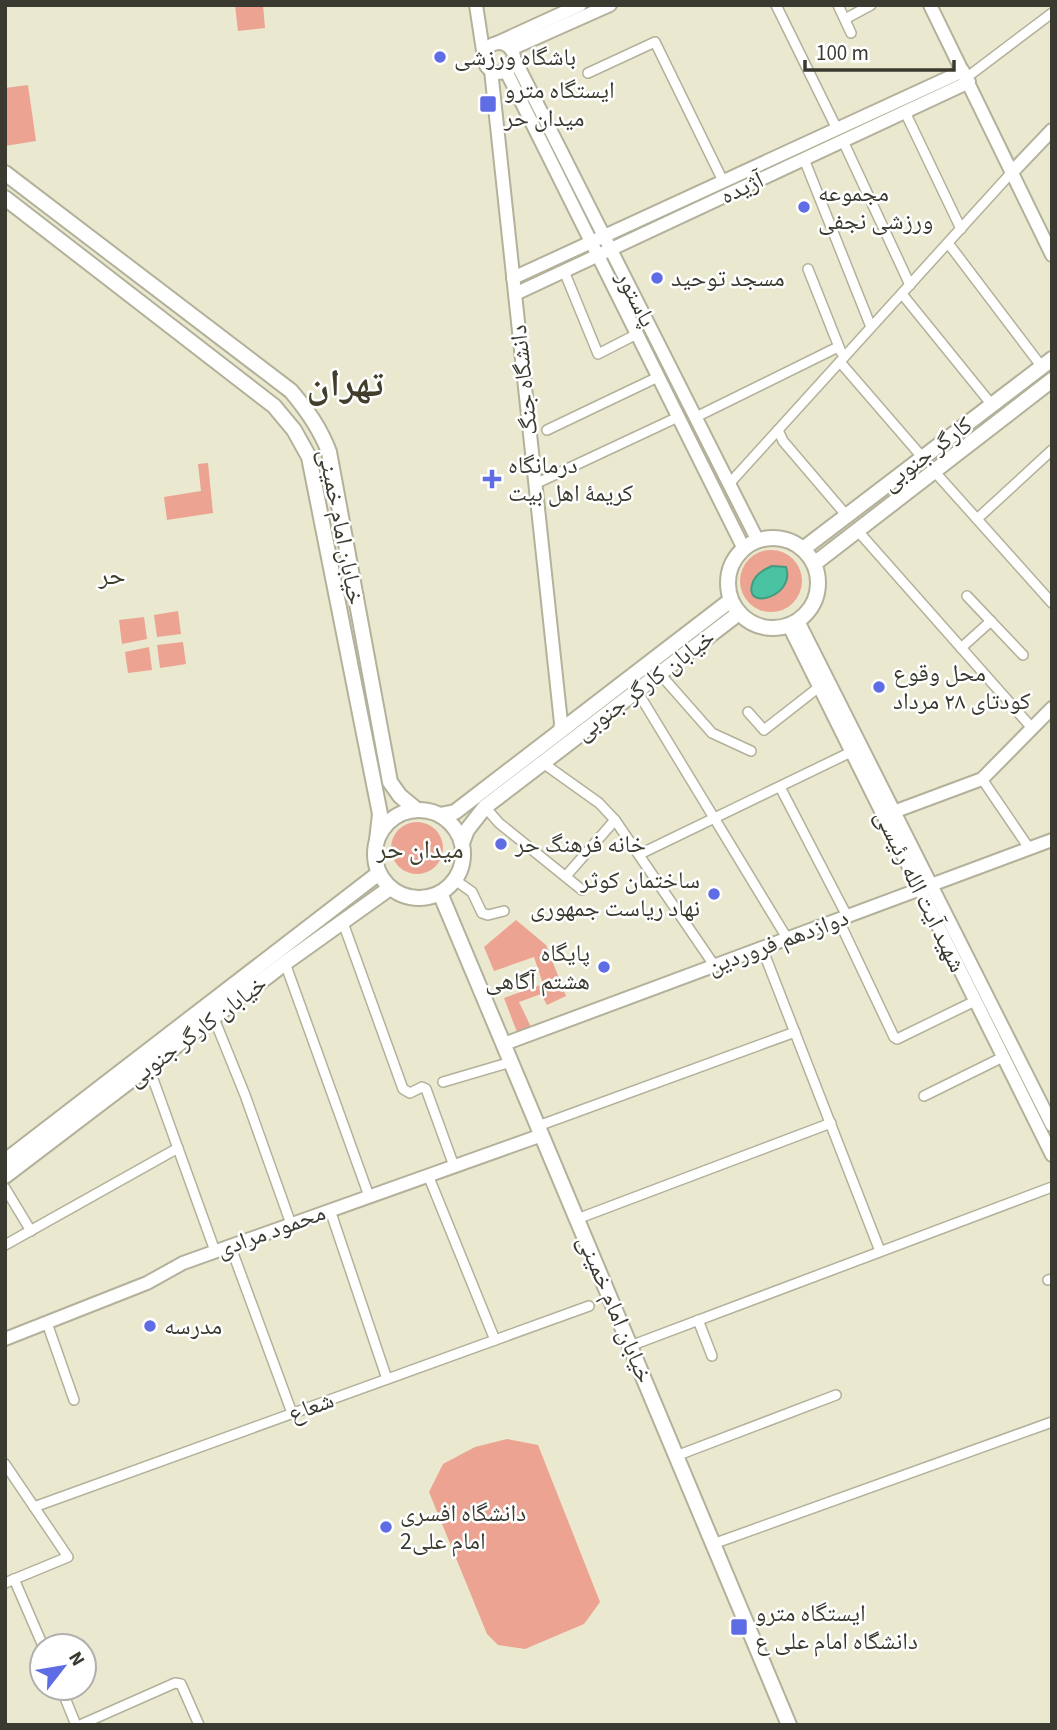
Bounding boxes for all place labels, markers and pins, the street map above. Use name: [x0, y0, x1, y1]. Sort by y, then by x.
place label: باشگاه ورزشی: [454, 40, 576, 75]
marker: باشگاه ورزشی: [432, 49, 448, 65]
place label: ایستگاه مترو میدان حر: [503, 73, 615, 136]
marker: ایستگاه مترو میدان حر: [478, 94, 498, 114]
place label: مجموعه ورزشی نجفی: [818, 176, 933, 239]
marker: مجموعه ورزشی نجفی: [796, 199, 812, 215]
place label: مسجد توحید: [671, 261, 785, 296]
marker: مسجد توحید: [649, 270, 665, 286]
place label: درمانگاه کریمهٔ اهل بیت: [508, 448, 633, 511]
marker: درمانگاه کریمهٔ اهل بیت: [482, 469, 502, 489]
place label: محل وقوع کودتای ۲۸ مرداد: [893, 656, 1031, 719]
marker: محل وقوع کودتای ۲۸ مرداد: [871, 679, 887, 695]
place label: خانه فرهنگ حر: [514, 827, 646, 862]
marker: خانه فرهنگ حر: [493, 836, 509, 852]
place label: ساختمان کوثر نهاد ریاست جمهوری: [530, 863, 700, 926]
marker: ساختمان کوثر نهاد ریاست جمهوری: [706, 886, 722, 902]
place label: پایگاه هشتم آگاهی: [485, 936, 590, 999]
marker: پایگاه هشتم آگاهی: [596, 959, 612, 975]
place label: مدرسه: [164, 1309, 222, 1344]
marker: مدرسه: [142, 1318, 158, 1334]
place label: دانشگاه افسری امام علی2: [400, 1496, 526, 1559]
marker: دانشگاه افسری امام علی2: [378, 1519, 394, 1535]
place label: ایستگاه مترو دانشگاه امام علی ع: [755, 1596, 918, 1659]
marker: ایستگاه مترو دانشگاه امام علی ع: [729, 1617, 749, 1637]

